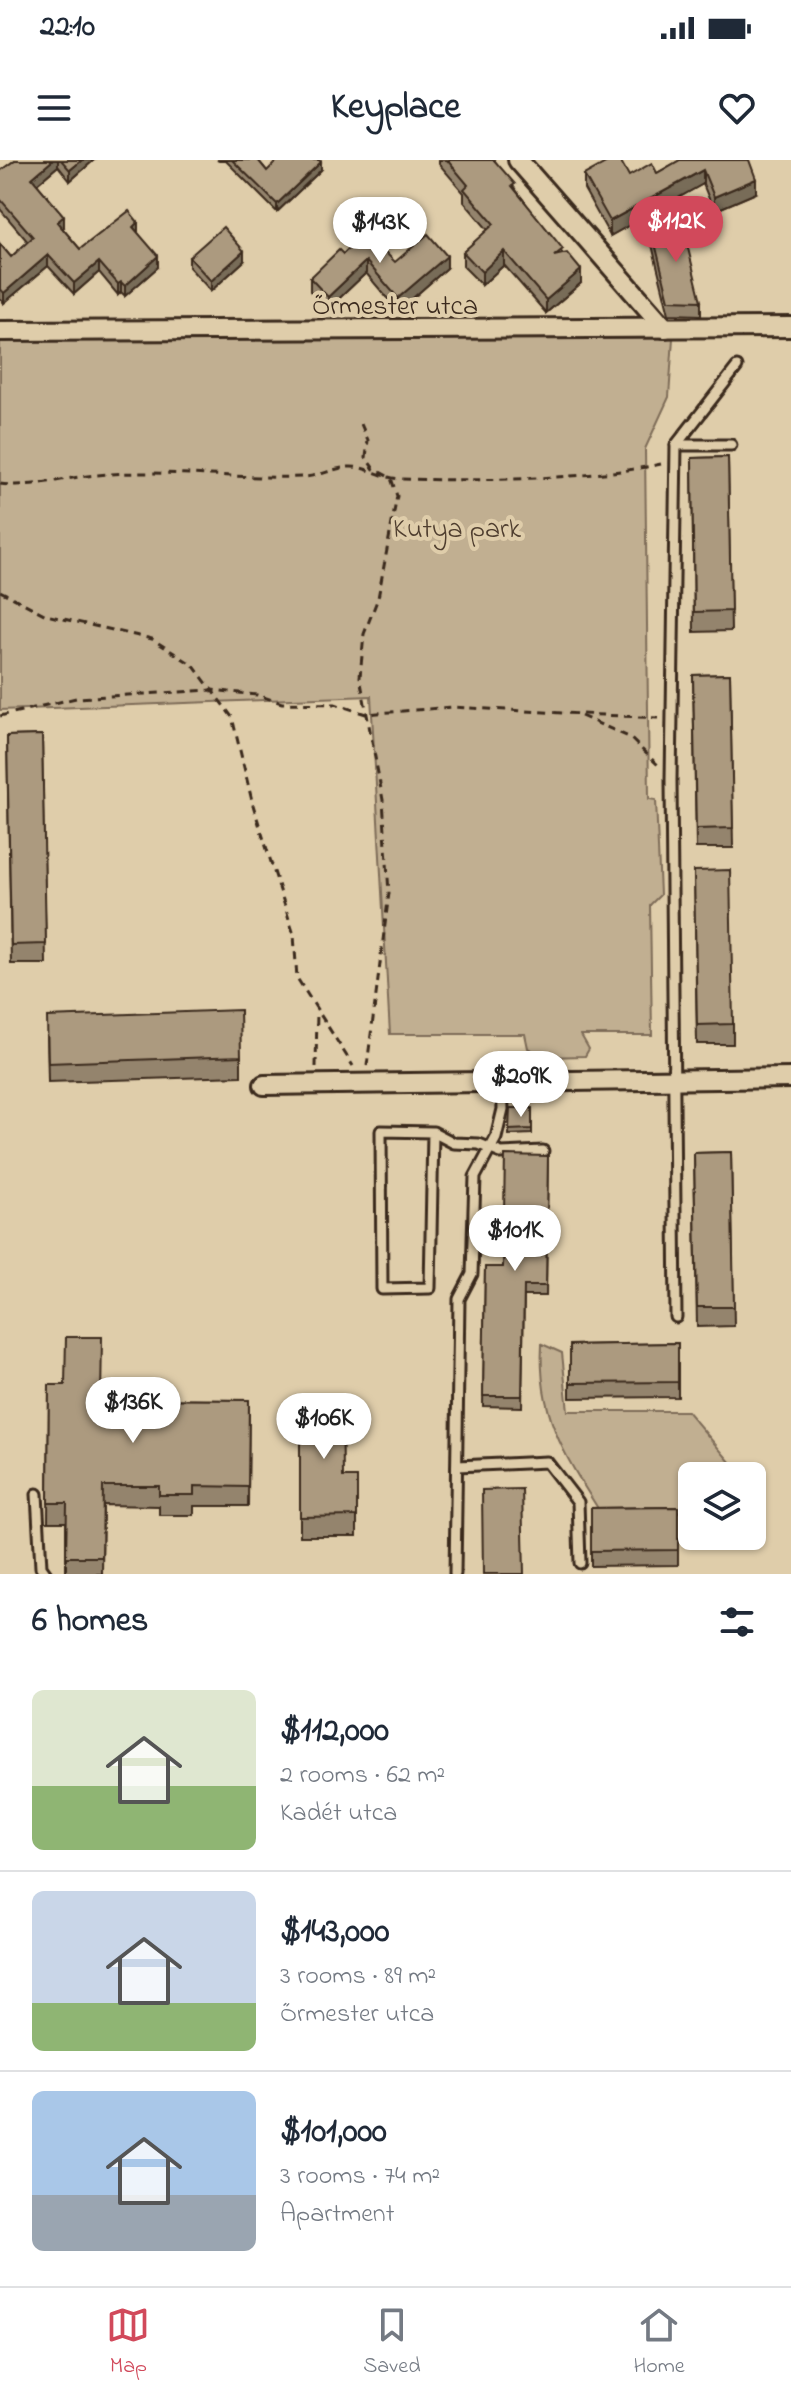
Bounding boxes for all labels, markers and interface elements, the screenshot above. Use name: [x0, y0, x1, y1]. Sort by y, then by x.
text: 22:10: [40, 6, 95, 50]
text: Keyplace: [331, 82, 460, 135]
icon: menu: [32, 86, 76, 130]
icon: heart: [715, 86, 759, 130]
pin: $112K: [620, 196, 732, 264]
pin: $143K: [324, 197, 436, 265]
text: $112K: [647, 203, 705, 241]
text: $143K: [351, 204, 409, 242]
street label: Őrmester utca: [312, 287, 478, 328]
park label: Kutya park: [393, 510, 522, 551]
pin: $209K: [465, 1051, 577, 1119]
text: $209K: [491, 1058, 551, 1096]
pin: $101K: [459, 1205, 571, 1273]
text: $101K: [487, 1212, 543, 1250]
pin: $136K: [77, 1377, 189, 1445]
text: $136K: [104, 1384, 162, 1422]
pin: $106K: [268, 1393, 380, 1461]
text: $106K: [294, 1400, 354, 1438]
map controls: [678, 1462, 766, 1550]
button: layers: [678, 1462, 766, 1550]
text: 6 homes: [32, 1597, 148, 1647]
icon: filters: [715, 1600, 759, 1644]
text: $112,000: [280, 1707, 389, 1757]
icon: home: [96, 1722, 192, 1818]
text: 2 rooms · 62 m²: [280, 1757, 445, 1795]
text: Kadét utca: [280, 1795, 397, 1833]
text: $143,000: [280, 1908, 389, 1958]
icon: home: [96, 1923, 192, 2019]
text: 3 rooms · 89 m²: [280, 1958, 436, 1996]
text: Őrmester utca: [280, 1996, 434, 2034]
text: $101,000: [280, 2108, 387, 2158]
icon: home: [96, 2123, 192, 2219]
text: 3 rooms · 74 m²: [280, 2158, 440, 2196]
text: Apartment: [280, 2196, 394, 2234]
tab: Map: [106, 2303, 150, 2383]
tab: Saved: [363, 2303, 421, 2383]
tab: Home: [633, 2303, 685, 2383]

